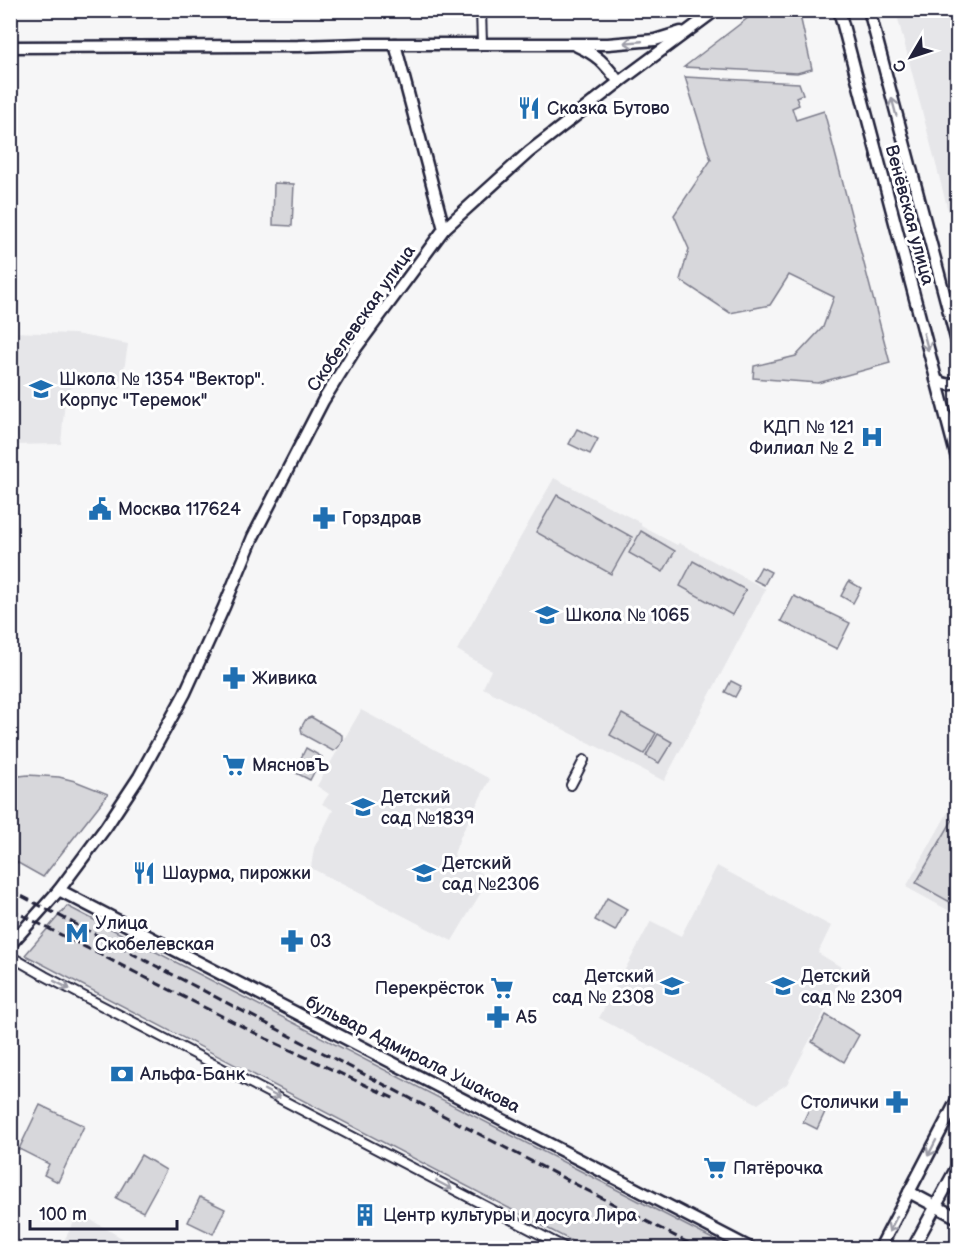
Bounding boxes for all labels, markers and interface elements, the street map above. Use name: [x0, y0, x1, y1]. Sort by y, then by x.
north arrow: [881, 27, 941, 87]
one-way arrow: [623, 37, 643, 48]
text: С: [890, 55, 911, 76]
restaurant icon: Сказка Бутово: [516, 95, 542, 121]
place label: Сказка Бутово: [547, 98, 670, 119]
one-way arrow: [888, 98, 900, 117]
street label: Венёвская улица: [881, 143, 938, 288]
street label: Скобелевская улица: [303, 241, 420, 395]
one-way arrow: [921, 332, 932, 351]
place label: Школа № 1354 "Вектор". Корпус "Теремок": [59, 369, 265, 411]
school or university icon: Школа № 1354 "Вектор". Корпус "Теремок": [28, 376, 54, 402]
place label: КДП № 121 Филиал № 2: [749, 417, 854, 459]
hospital icon: КДП № 121 Филиал № 2: [859, 424, 885, 450]
public building icon: Москва 117624: [87, 496, 113, 522]
place label: Москва 117624: [118, 499, 241, 520]
pharmacy icon: Горздрав: [311, 505, 337, 531]
place label: Горздрав: [342, 508, 422, 529]
school or university icon: Школа № 1065: [534, 602, 560, 628]
place label: Школа № 1065: [565, 605, 690, 626]
pharmacy icon: Живика: [221, 665, 247, 691]
place label: Живика: [252, 668, 318, 689]
supermarket icon: МясновЪ: [221, 752, 247, 778]
place label: МясновЪ: [252, 755, 329, 776]
place label: Детский сад №1839: [381, 787, 475, 829]
school or university icon: Детский сад №1839: [350, 794, 376, 820]
place label: Детский сад №2306: [442, 853, 540, 895]
restaurant icon: Шаурма, пирожки: [131, 860, 157, 886]
school or university icon: Детский сад №2306: [411, 860, 437, 886]
place label: Шаурма, пирожки: [162, 863, 311, 884]
place label: Улица Скобелевская: [95, 913, 214, 955]
metro station icon: Улица Скобелевская: [64, 920, 90, 946]
pharmacy icon: 03: [279, 928, 305, 954]
place label: 03: [310, 931, 332, 952]
place label: Детский сад № 2308: [552, 966, 654, 1008]
place label: Детский сад № 2309: [801, 966, 903, 1008]
school or university icon: Детский сад № 2308: [659, 973, 685, 999]
school or university icon: Детский сад № 2309: [770, 973, 796, 999]
supermarket icon: Перекрёсток: [489, 975, 515, 1001]
place label: Перекрёсток: [375, 978, 484, 999]
one-way arrow: [52, 980, 70, 991]
street label: бульвар Адмирала Ушакова: [302, 991, 524, 1118]
pharmacy icon: А5: [485, 1004, 511, 1030]
place label: А5: [515, 1007, 537, 1028]
bank icon: Альфа-Банк: [109, 1061, 135, 1087]
place label: Альфа-Банк: [139, 1064, 246, 1085]
one-way arrow: [262, 1089, 280, 1101]
pharmacy icon: Столички: [884, 1089, 910, 1115]
place label: Столички: [800, 1092, 879, 1113]
one-way arrow: [925, 1139, 937, 1157]
supermarket icon: Пятёрочка: [702, 1155, 728, 1181]
place label: Пятёрочка: [733, 1158, 824, 1179]
one-way arrow: [435, 1180, 453, 1191]
scale bar: [30, 1193, 177, 1231]
building icon: Центр культуры и досуга Лира: [352, 1202, 378, 1228]
text: 100 m: [39, 1204, 87, 1225]
place label: Центр культуры и досуга Лира: [383, 1205, 638, 1226]
one-way arrow: [886, 1215, 898, 1233]

